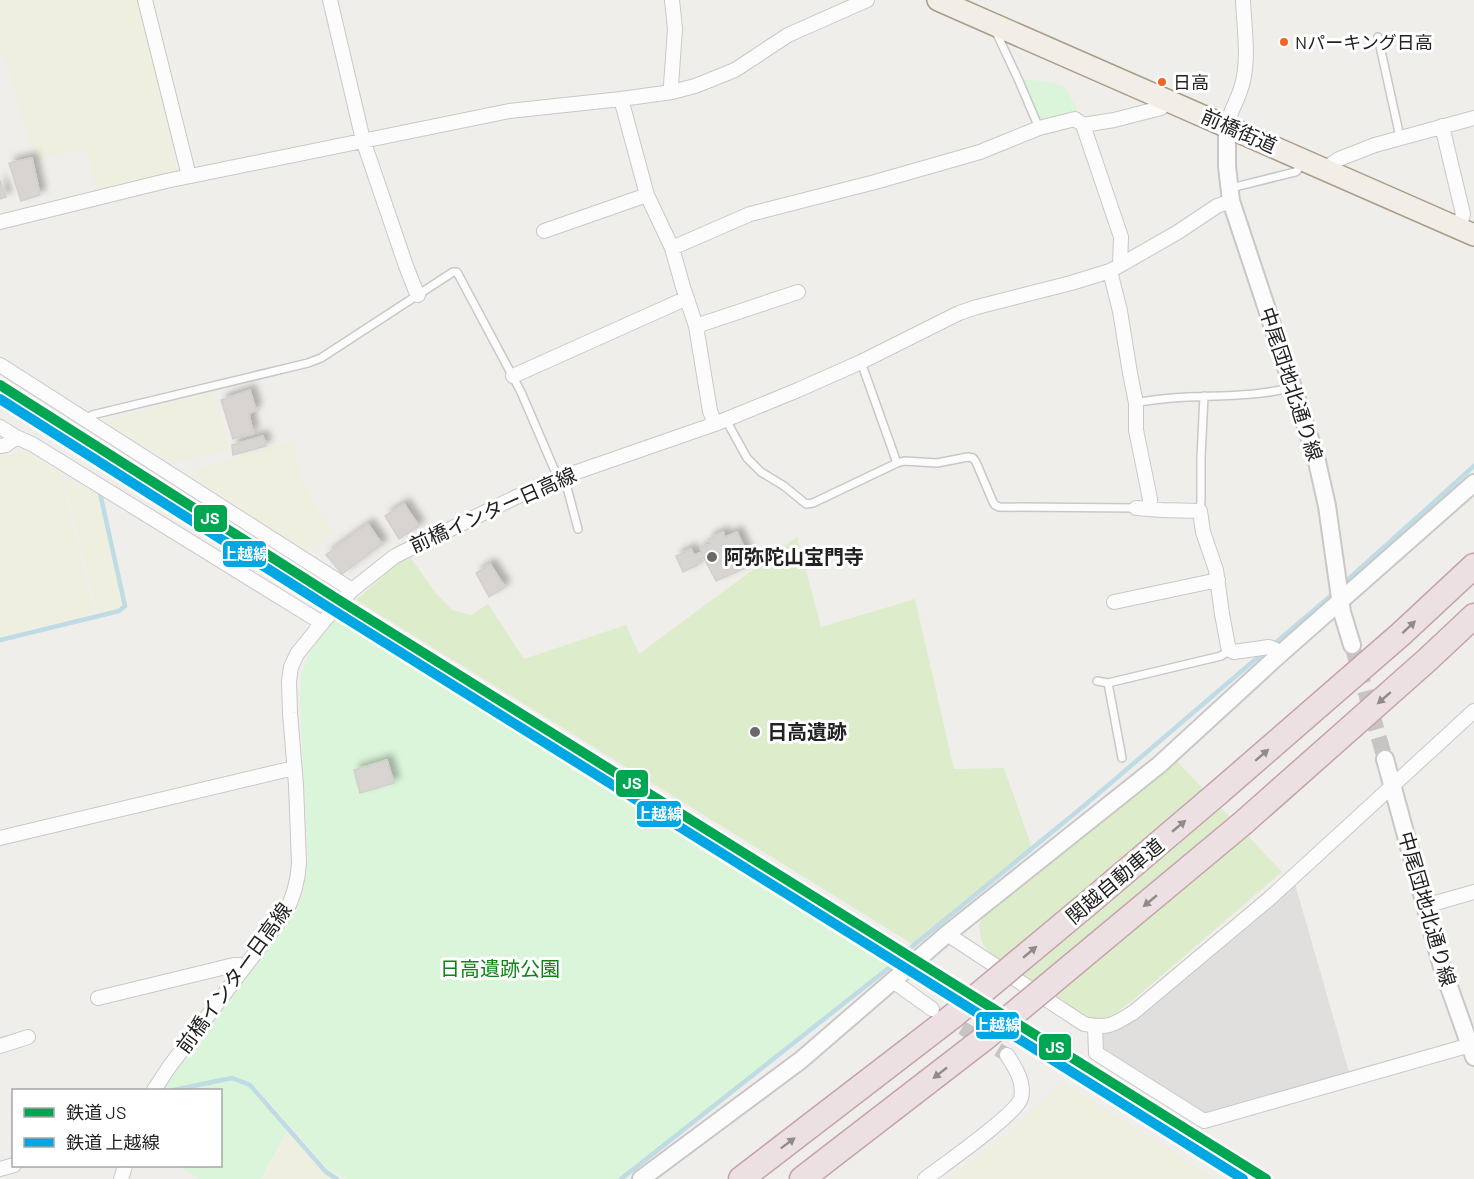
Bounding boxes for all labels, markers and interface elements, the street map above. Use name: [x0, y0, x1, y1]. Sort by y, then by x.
place label: Nパーキング日高: [1295, 31, 1433, 53]
marker: Nパーキング日高: [1278, 36, 1290, 48]
place label: 日高: [1173, 71, 1209, 93]
marker: 日高: [1156, 76, 1168, 88]
street label: 前橋街道: [1198, 103, 1281, 157]
street label: 中尾団地北通り線: [1256, 304, 1328, 463]
street label: 前橋インター日高線: [405, 462, 580, 557]
line badge: JS: [193, 504, 228, 533]
text: JS: [201, 508, 219, 527]
line badge: 上越線: [222, 540, 267, 568]
text: 上越線: [221, 544, 269, 563]
place label: 阿弥陀山宝門寺: [724, 544, 864, 568]
marker: 阿弥陀山宝門寺: [705, 550, 719, 564]
one-way arrow: [1401, 621, 1416, 634]
one-way arrow: [1377, 691, 1392, 704]
place label: 日高遺跡: [767, 719, 847, 743]
marker: 日高遺跡: [748, 725, 762, 739]
one-way arrow: [1254, 749, 1269, 762]
line badge: JS: [615, 769, 649, 798]
text: JS: [623, 773, 641, 792]
line badge: 上越線: [636, 800, 682, 828]
text: 上越線: [635, 804, 683, 823]
one-way arrow: [1171, 820, 1186, 833]
street label: 中尾団地北通り線: [1394, 829, 1462, 989]
street label: 関越自動車道: [1061, 832, 1168, 928]
one-way arrow: [1143, 894, 1158, 907]
street label: 前橋インター日高線: [171, 898, 296, 1057]
one-way arrow: [1022, 945, 1038, 958]
park label: 日高遺跡公園: [440, 956, 560, 980]
line badge: 上越線: [975, 1011, 1020, 1040]
text: 上越線: [973, 1015, 1021, 1034]
line badge: JS: [1038, 1033, 1072, 1061]
text: JS: [1046, 1037, 1064, 1056]
one-way arrow: [933, 1066, 948, 1078]
legend: [12, 1089, 222, 1167]
text: 鉄道 JS: [66, 1101, 127, 1123]
text: 鉄道 上越線: [66, 1131, 160, 1153]
one-way arrow: [780, 1138, 795, 1150]

